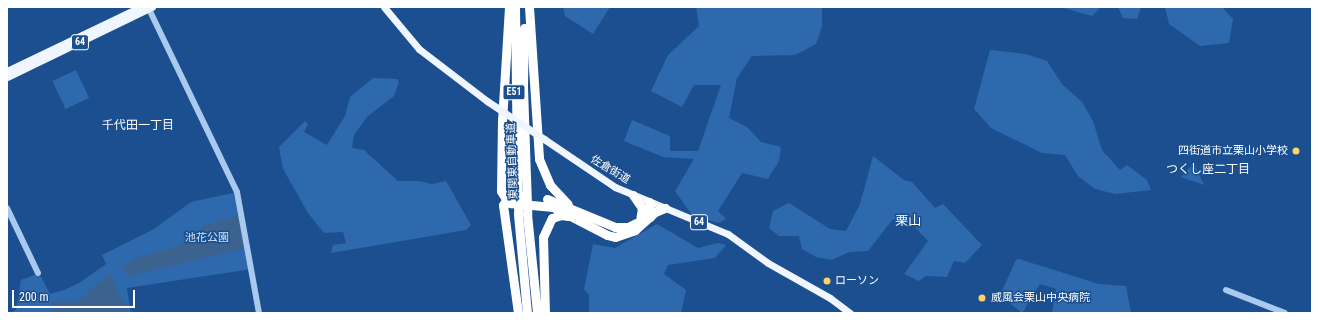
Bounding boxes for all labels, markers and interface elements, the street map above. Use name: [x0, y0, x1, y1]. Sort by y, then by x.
road number: 64: [70, 34, 90, 50]
road number: E51: [502, 84, 526, 100]
district label: 千代田一丁目: [102, 119, 174, 133]
street label: 東関東自動車道: [505, 122, 521, 200]
place label: 四街道市立栗山小学校: [1178, 144, 1288, 158]
marker: 四街道市立栗山小学校: [1291, 146, 1301, 156]
street label: 佐倉街道: [588, 153, 632, 187]
district label: つくし座二丁目: [1166, 163, 1250, 177]
district label: 栗山: [895, 213, 921, 229]
road number: 64: [689, 214, 709, 230]
park label: 池花公園: [185, 231, 229, 245]
place label: ローソン: [835, 274, 879, 288]
marker: ローソン: [822, 276, 832, 286]
scale bar: [14, 282, 137, 308]
text: 200 m: [19, 290, 49, 304]
place label: 威風会栗山中央病院: [991, 291, 1090, 305]
marker: 威風会栗山中央病院: [976, 292, 988, 304]

